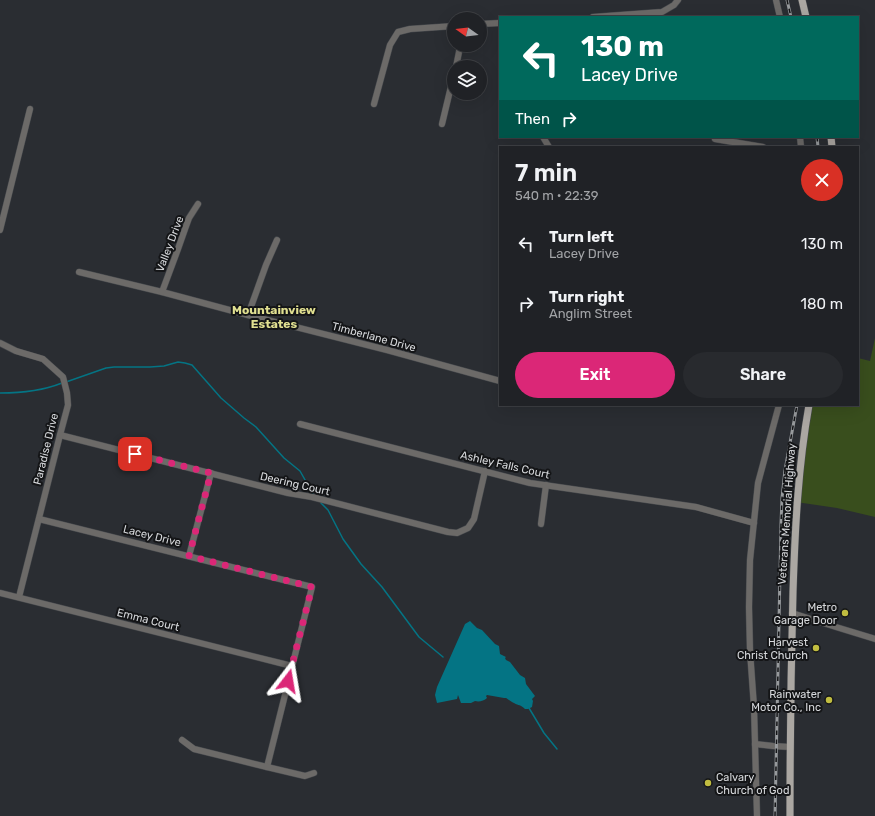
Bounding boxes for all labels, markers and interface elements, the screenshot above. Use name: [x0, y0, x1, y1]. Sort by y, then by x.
north arrow: [447, 12, 487, 52]
map controls: [447, 12, 487, 100]
text: 130 m: [581, 30, 664, 63]
icon: left: [515, 32, 567, 84]
button: layers: [447, 60, 487, 100]
text: Lacey Drive: [581, 64, 678, 86]
icon: right: [558, 108, 580, 130]
text: Then: [515, 110, 550, 128]
text: 7 min: [515, 159, 577, 187]
button: close: [801, 159, 843, 201]
text: 540 m · 22:39: [515, 188, 599, 203]
street label: Valley Drive: [153, 214, 187, 274]
text: Turn left: [549, 228, 614, 246]
icon: left: [515, 233, 537, 255]
text: 130 m: [801, 235, 843, 253]
text: Lacey Drive: [549, 246, 619, 261]
text: Turn right: [549, 288, 624, 306]
icon: right: [515, 293, 537, 315]
text: 180 m: [801, 295, 843, 313]
district label: Mountainview Estates: [232, 303, 316, 331]
text: Anglim Street: [549, 306, 632, 321]
street label: Timberlane Drive: [331, 320, 417, 354]
button: Exit: [515, 352, 675, 398]
button: Share: [683, 352, 843, 398]
street label: Paradise Drive: [31, 412, 61, 486]
pin: [118, 437, 152, 471]
icon: arrive: [124, 443, 146, 465]
street label: Veterans Memorial Highway: [776, 443, 798, 585]
street label: Ashley Falls Court: [459, 448, 552, 482]
street label: Deering Court: [259, 470, 332, 499]
street label: Lacey Drive: [122, 523, 182, 549]
place label: Metro Garage Door: [773, 601, 838, 627]
street label: Emma Court: [116, 606, 181, 634]
marker: Metro Garage Door: [840, 608, 850, 618]
place label: Harvest Christ Church: [737, 636, 809, 662]
marker: Harvest Christ Church: [811, 643, 821, 653]
position arrow: [267, 660, 309, 702]
place label: Rainwater Motor Co., Inc: [751, 688, 822, 714]
marker: Rainwater Motor Co., Inc: [824, 695, 834, 705]
place label: Calvary Church of God: [716, 771, 789, 797]
marker: Calvary Church of God: [703, 778, 713, 788]

